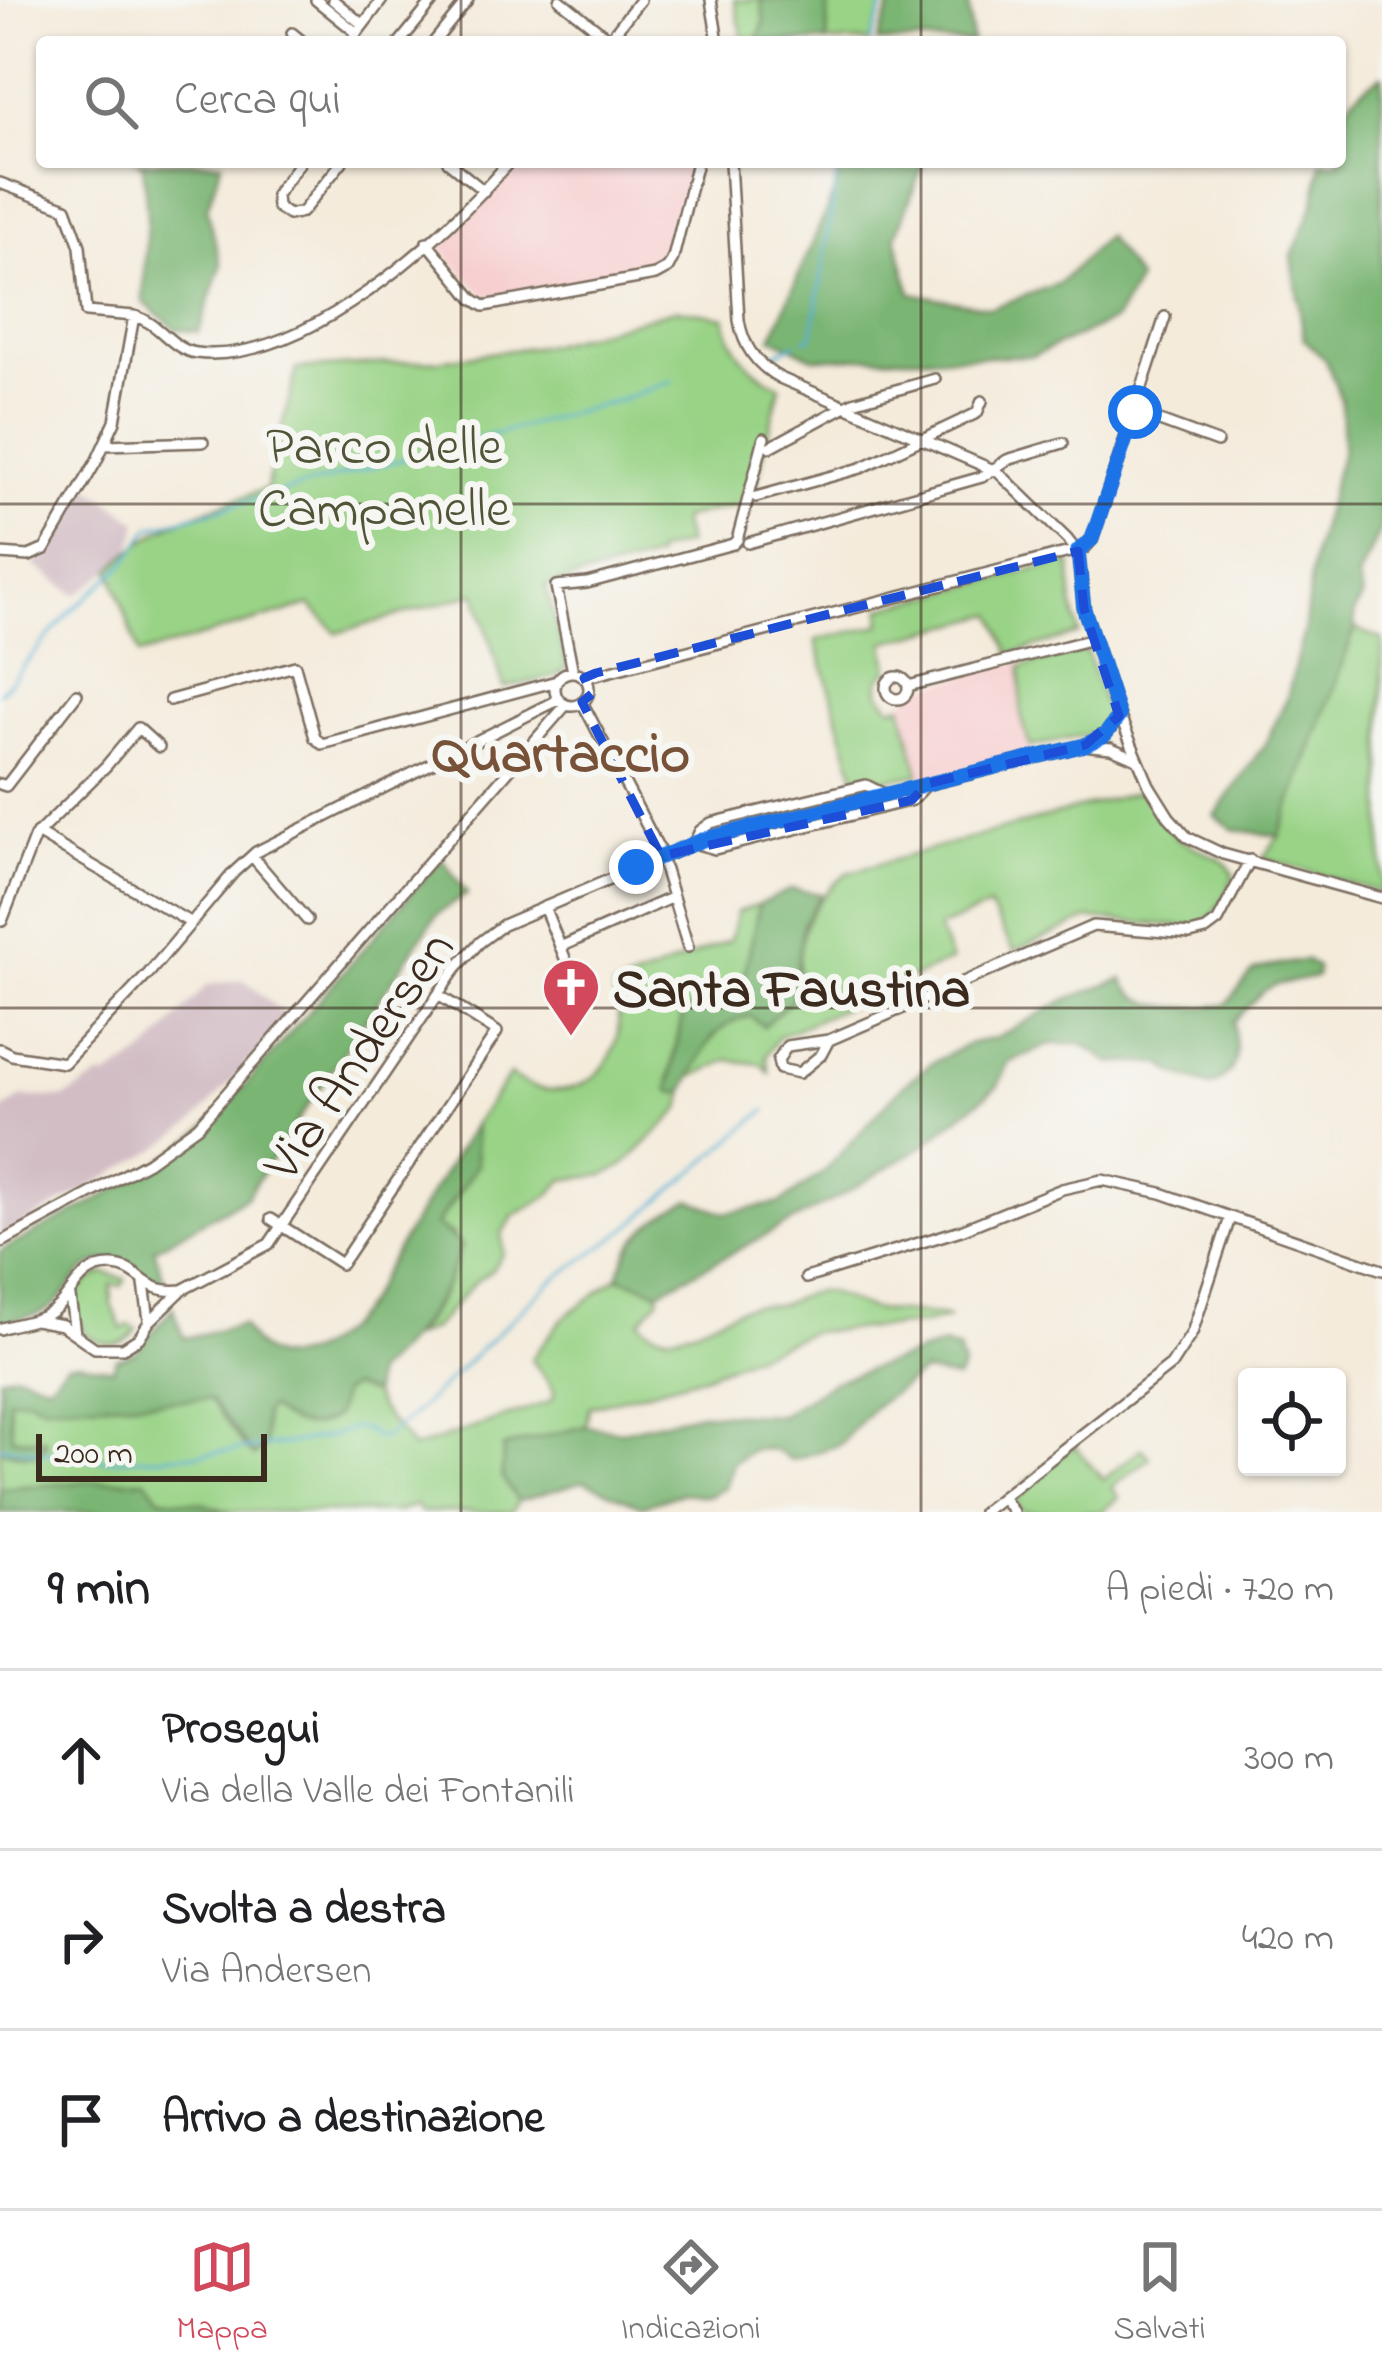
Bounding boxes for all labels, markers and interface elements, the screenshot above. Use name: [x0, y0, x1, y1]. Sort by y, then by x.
search box: [36, 36, 1346, 168]
icon: search: [78, 69, 144, 135]
text: Cerca qui: [174, 69, 341, 135]
route start: [1108, 385, 1162, 439]
park label: Parco delle Campanelle: [258, 411, 511, 551]
district label: Quartaccio: [432, 716, 690, 799]
route end: [609, 840, 663, 894]
street label: Via Andersen: [246, 916, 477, 1199]
place label: Santa Faustina: [613, 954, 970, 1032]
church icon: Santa Faustina: [540, 956, 602, 1038]
map controls: [1238, 1368, 1346, 1476]
button: locate: [1238, 1368, 1346, 1476]
scale bar: [36, 1428, 267, 1481]
text: 200 m: [54, 1431, 133, 1479]
text: 9 min: [48, 1553, 150, 1628]
text: A piedi · 720 m: [1105, 1562, 1334, 1619]
text: Prosegui: [162, 1698, 320, 1764]
icon: ahead: [48, 1727, 114, 1793]
text: 300 m: [1244, 1731, 1334, 1788]
text: Via della Valle dei Fontanili: [162, 1764, 575, 1821]
text: Svolta a destra: [162, 1878, 446, 1944]
icon: right: [48, 1907, 114, 1973]
text: 420 m: [1242, 1911, 1334, 1968]
text: Via Andersen: [162, 1944, 371, 2001]
icon: arrive: [48, 2087, 114, 2153]
text: Arrivo a destinazione: [162, 2087, 544, 2153]
tab: Mappa: [176, 2234, 268, 2354]
tab: Indicazioni: [621, 2234, 761, 2354]
tab: Salvati: [1114, 2234, 1206, 2354]

